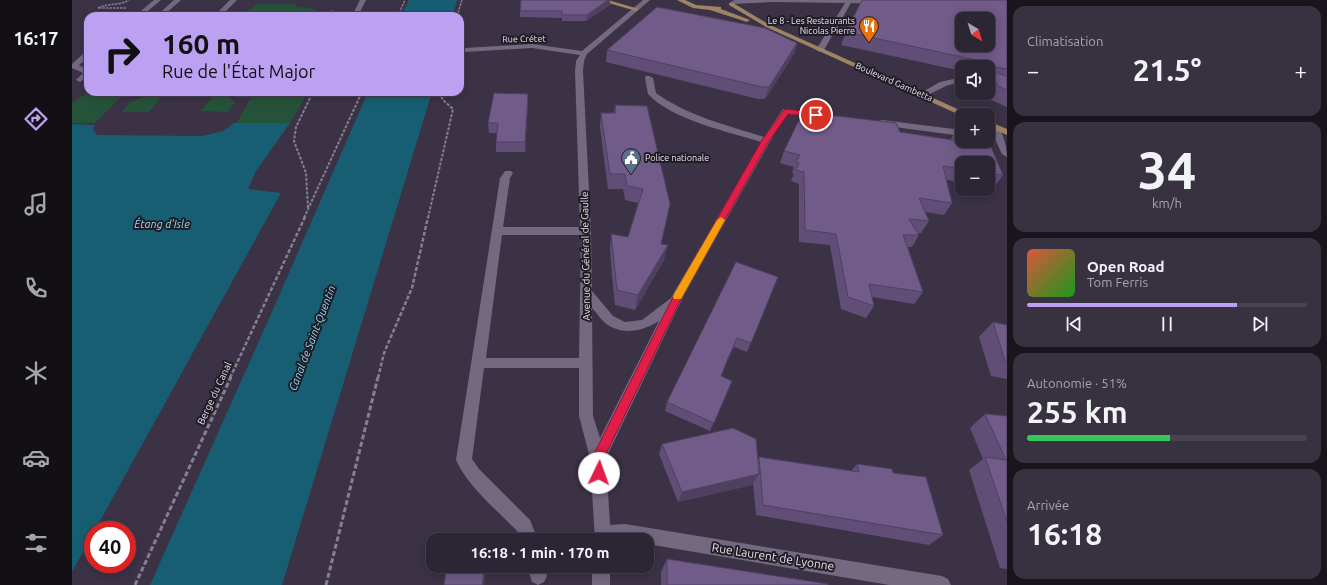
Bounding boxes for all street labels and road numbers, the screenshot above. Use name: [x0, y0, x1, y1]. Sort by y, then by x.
street label: Rue Crétet: [502, 34, 546, 44]
street label: Boulevard Gambetta: [854, 60, 934, 104]
street label: Avenue du Général de Gaulle: [579, 191, 592, 321]
street label: Berge du Canal: [195, 360, 234, 426]
street label: Rue Laurent de Lyonne: [711, 540, 835, 573]

